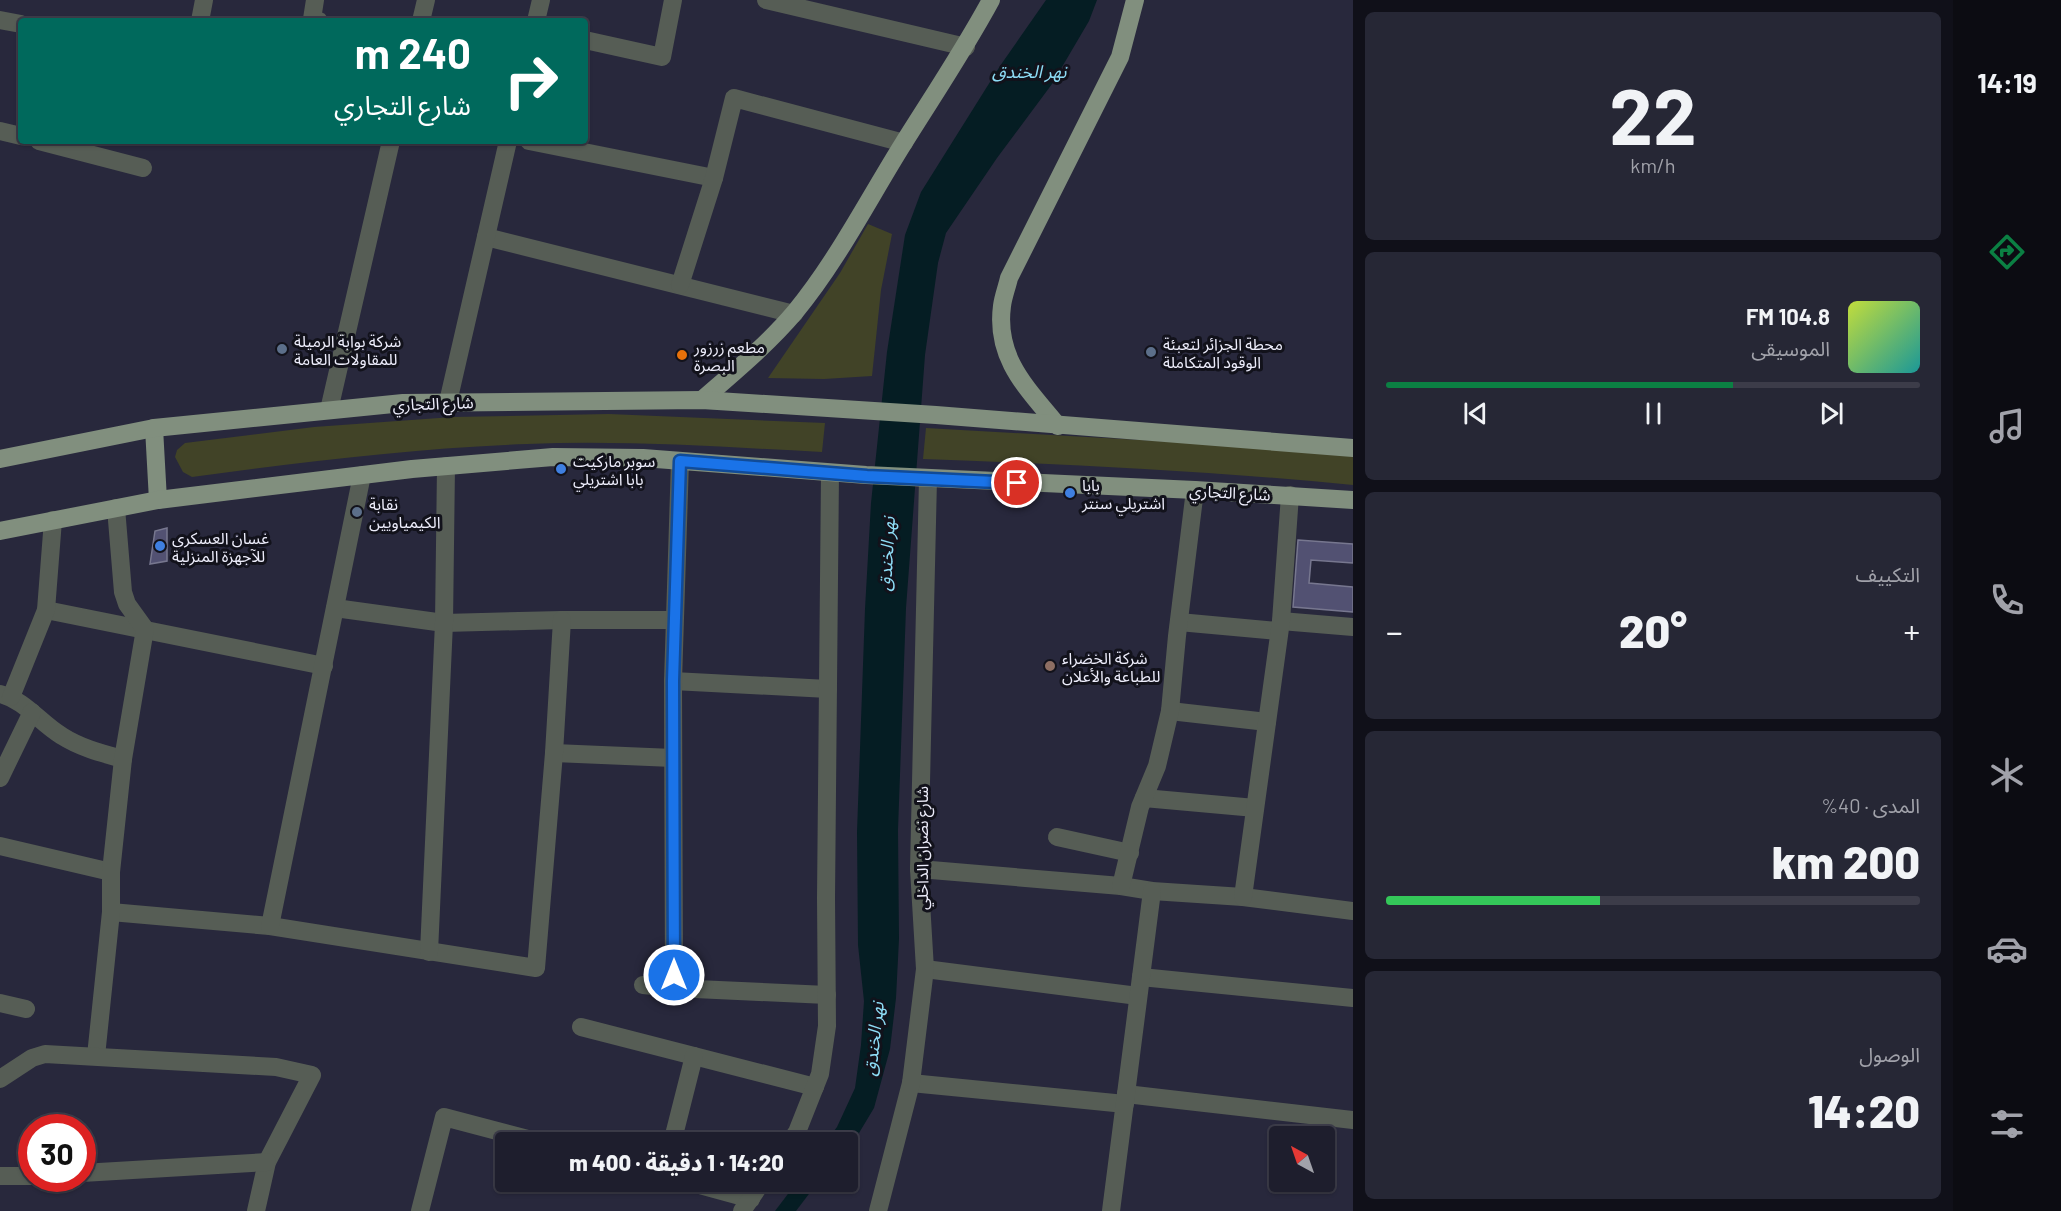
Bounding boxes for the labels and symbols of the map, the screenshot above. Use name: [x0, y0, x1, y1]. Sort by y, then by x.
water label: نهر الخندق: [992, 60, 1068, 83]
place label: شركة بوابة الرميلة للمقاولات العامة: [294, 331, 401, 369]
place label: محطة الجزائر لتعبئة الوقود المتكاملة: [1163, 334, 1283, 372]
place label: مطعم زرزور البصرة: [693, 337, 765, 375]
marker: شركة بوابة الرميلة للمقاولات العامة: [275, 342, 289, 356]
marker: محطة الجزائر لتعبئة الوقود المتكاملة: [1144, 345, 1158, 359]
marker: مطعم زرزور البصرة: [675, 348, 689, 362]
street label: شارع التجاري: [392, 392, 474, 418]
place label: سوبر ماركيت بابا اشتريلي: [573, 451, 655, 491]
pin: [991, 457, 1042, 508]
marker: سوبر ماركيت بابا اشتريلي: [554, 462, 568, 476]
place label: بابا اشتريلي سنتر: [1081, 475, 1165, 515]
street label: شارع التجاري: [1189, 480, 1271, 508]
marker: بابا اشتريلي سنتر: [1063, 486, 1077, 500]
place label: نقابة الكيمياويين: [369, 494, 441, 532]
marker: نقابة الكيمياويين: [350, 505, 364, 519]
water label: نهر الخندق: [873, 514, 900, 592]
place label: غسان العسكري للآجهزة المنزلية: [172, 528, 269, 566]
marker: غسان العسكري للآجهزة المنزلية: [153, 539, 167, 553]
place label: شركة الخضراء للطباعة والأعلان: [1062, 648, 1160, 686]
marker: شركة الخضراء للطباعة والأعلان: [1043, 659, 1057, 673]
street label: شارع نضران الداخلي: [912, 786, 935, 910]
position arrow: [642, 943, 706, 1007]
water label: نهر الخندق: [858, 999, 889, 1077]
speed limit sign: 30: [18, 1114, 96, 1192]
north arrow: [1269, 1126, 1335, 1192]

